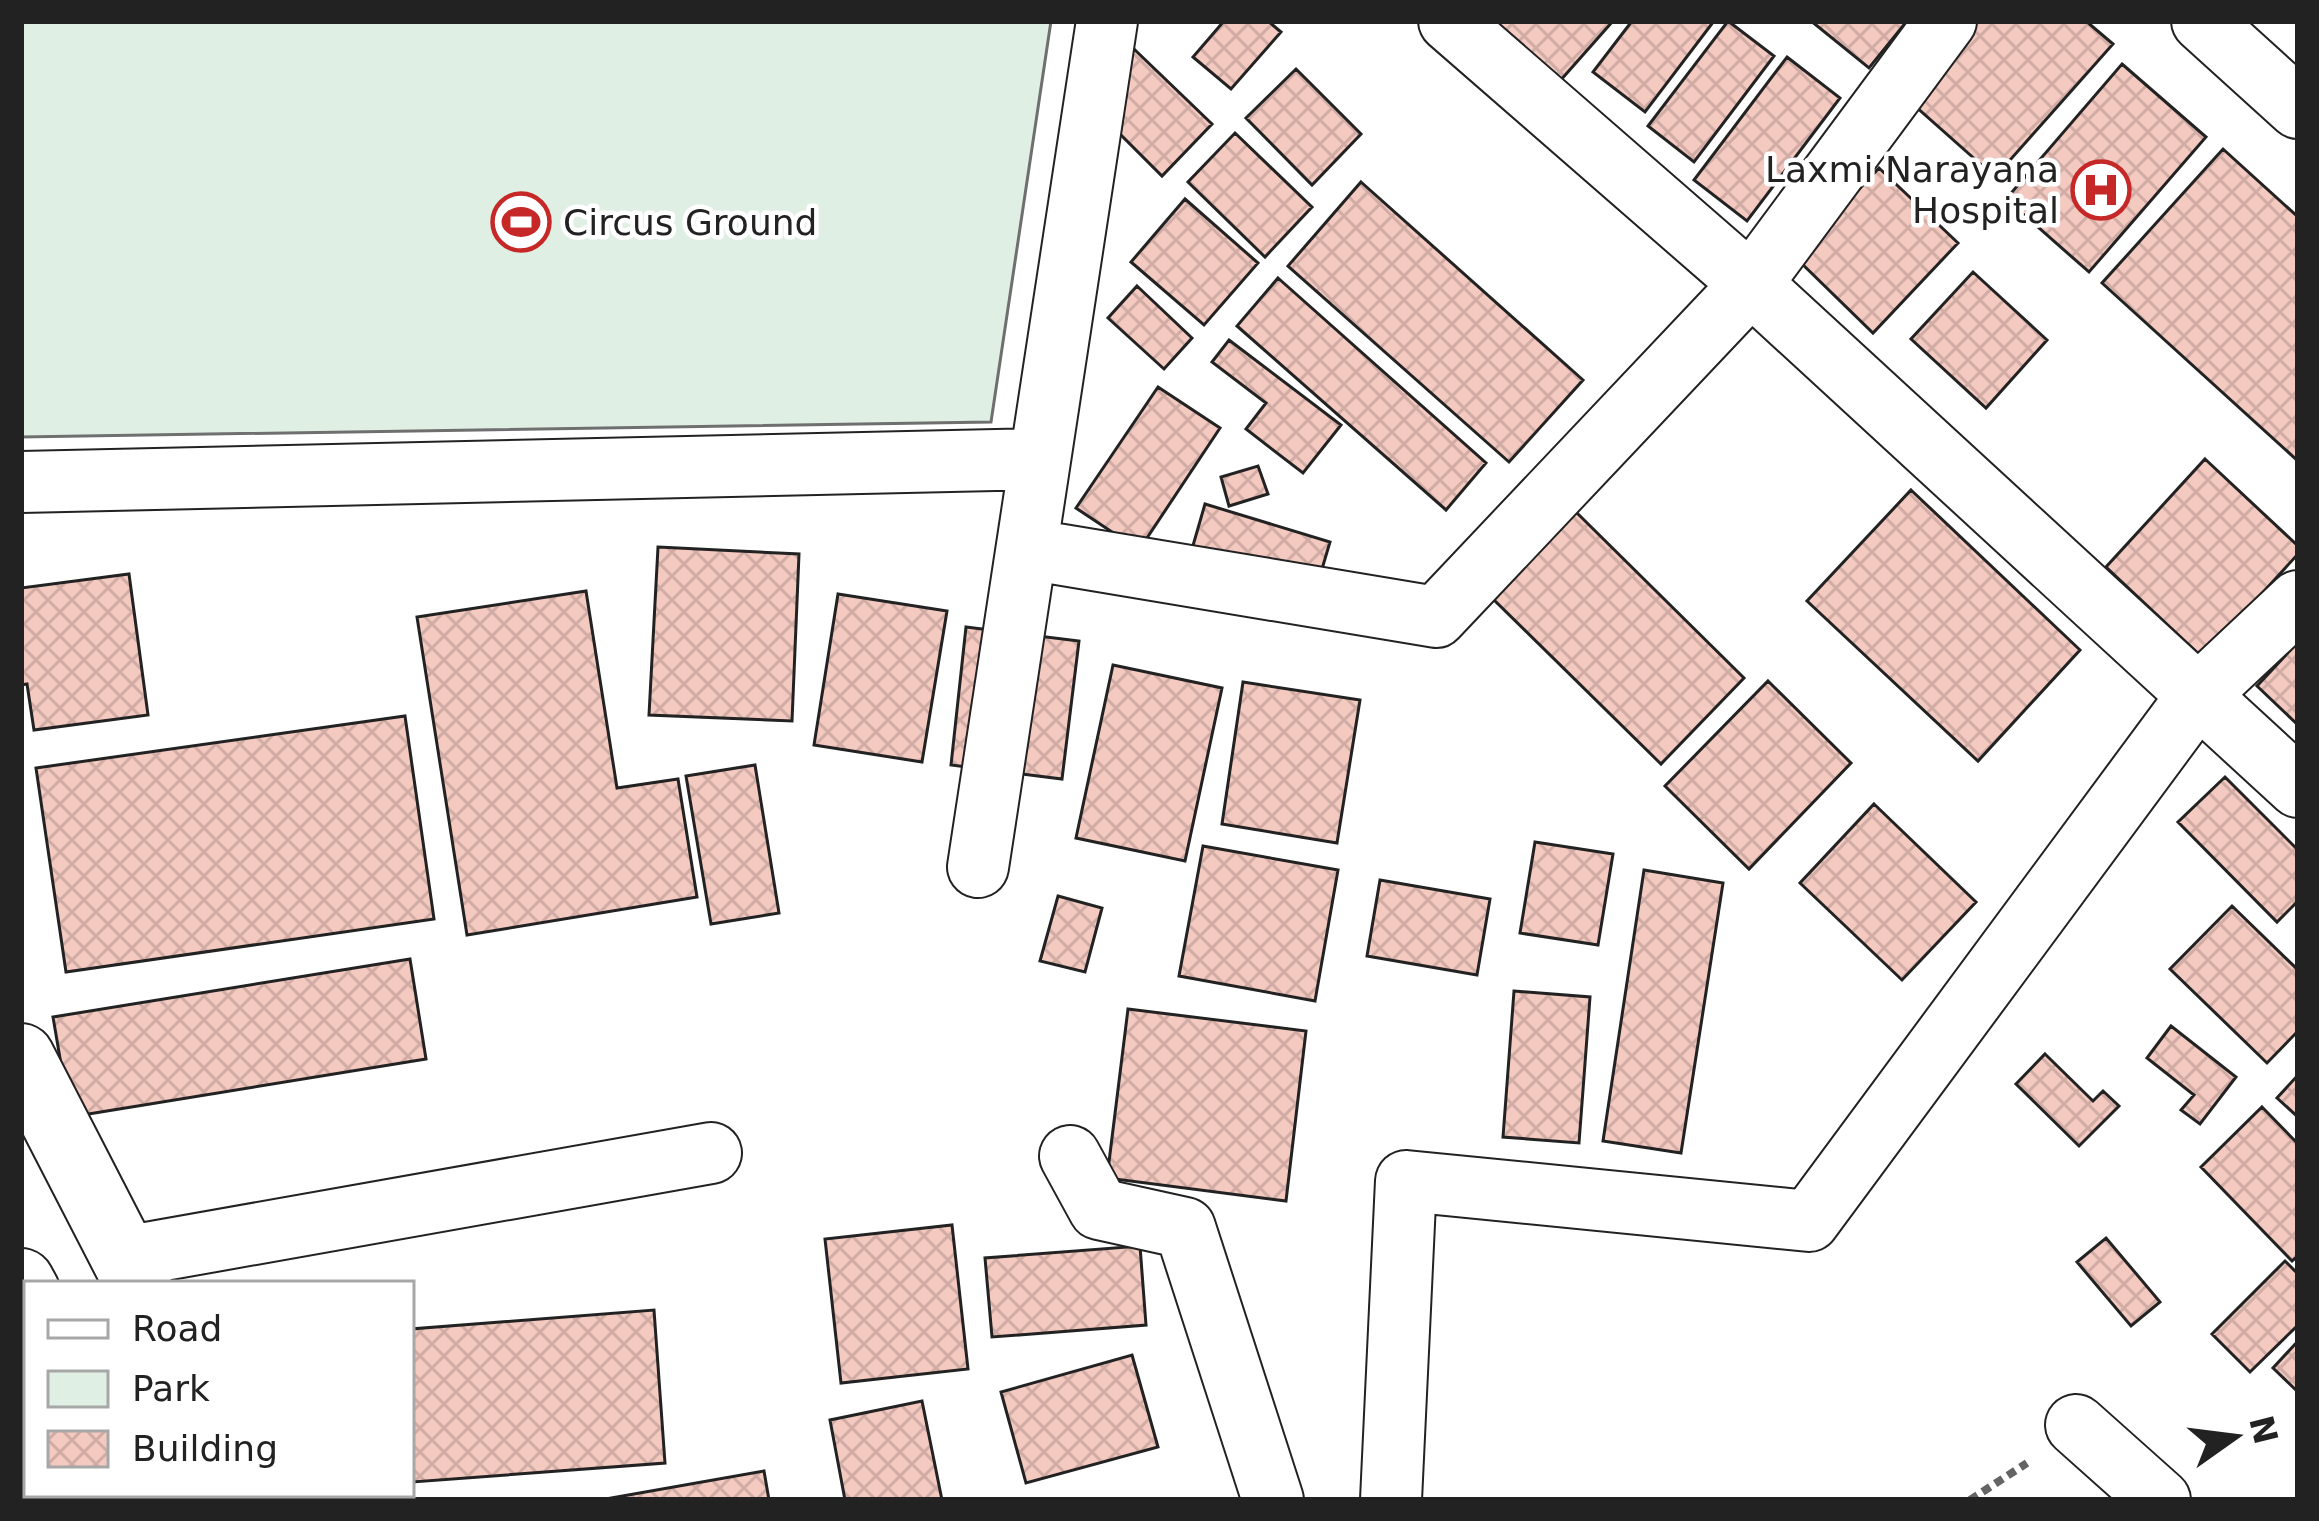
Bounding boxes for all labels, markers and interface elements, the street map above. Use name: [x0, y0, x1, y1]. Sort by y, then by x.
place label: Laxmi Narayana Hospital: [1765, 149, 2059, 231]
hospital icon: Laxmi Narayana Hospital: [2070, 159, 2132, 221]
sports icon: Circus Ground: [490, 191, 552, 253]
place label: Circus Ground: [563, 202, 817, 243]
legend: [24, 1281, 414, 1497]
text: Road: [132, 1308, 222, 1349]
text: Park: [132, 1368, 210, 1409]
north arrow: [2175, 1377, 2295, 1497]
text: N: [2241, 1412, 2286, 1448]
text: Building: [132, 1428, 278, 1469]

